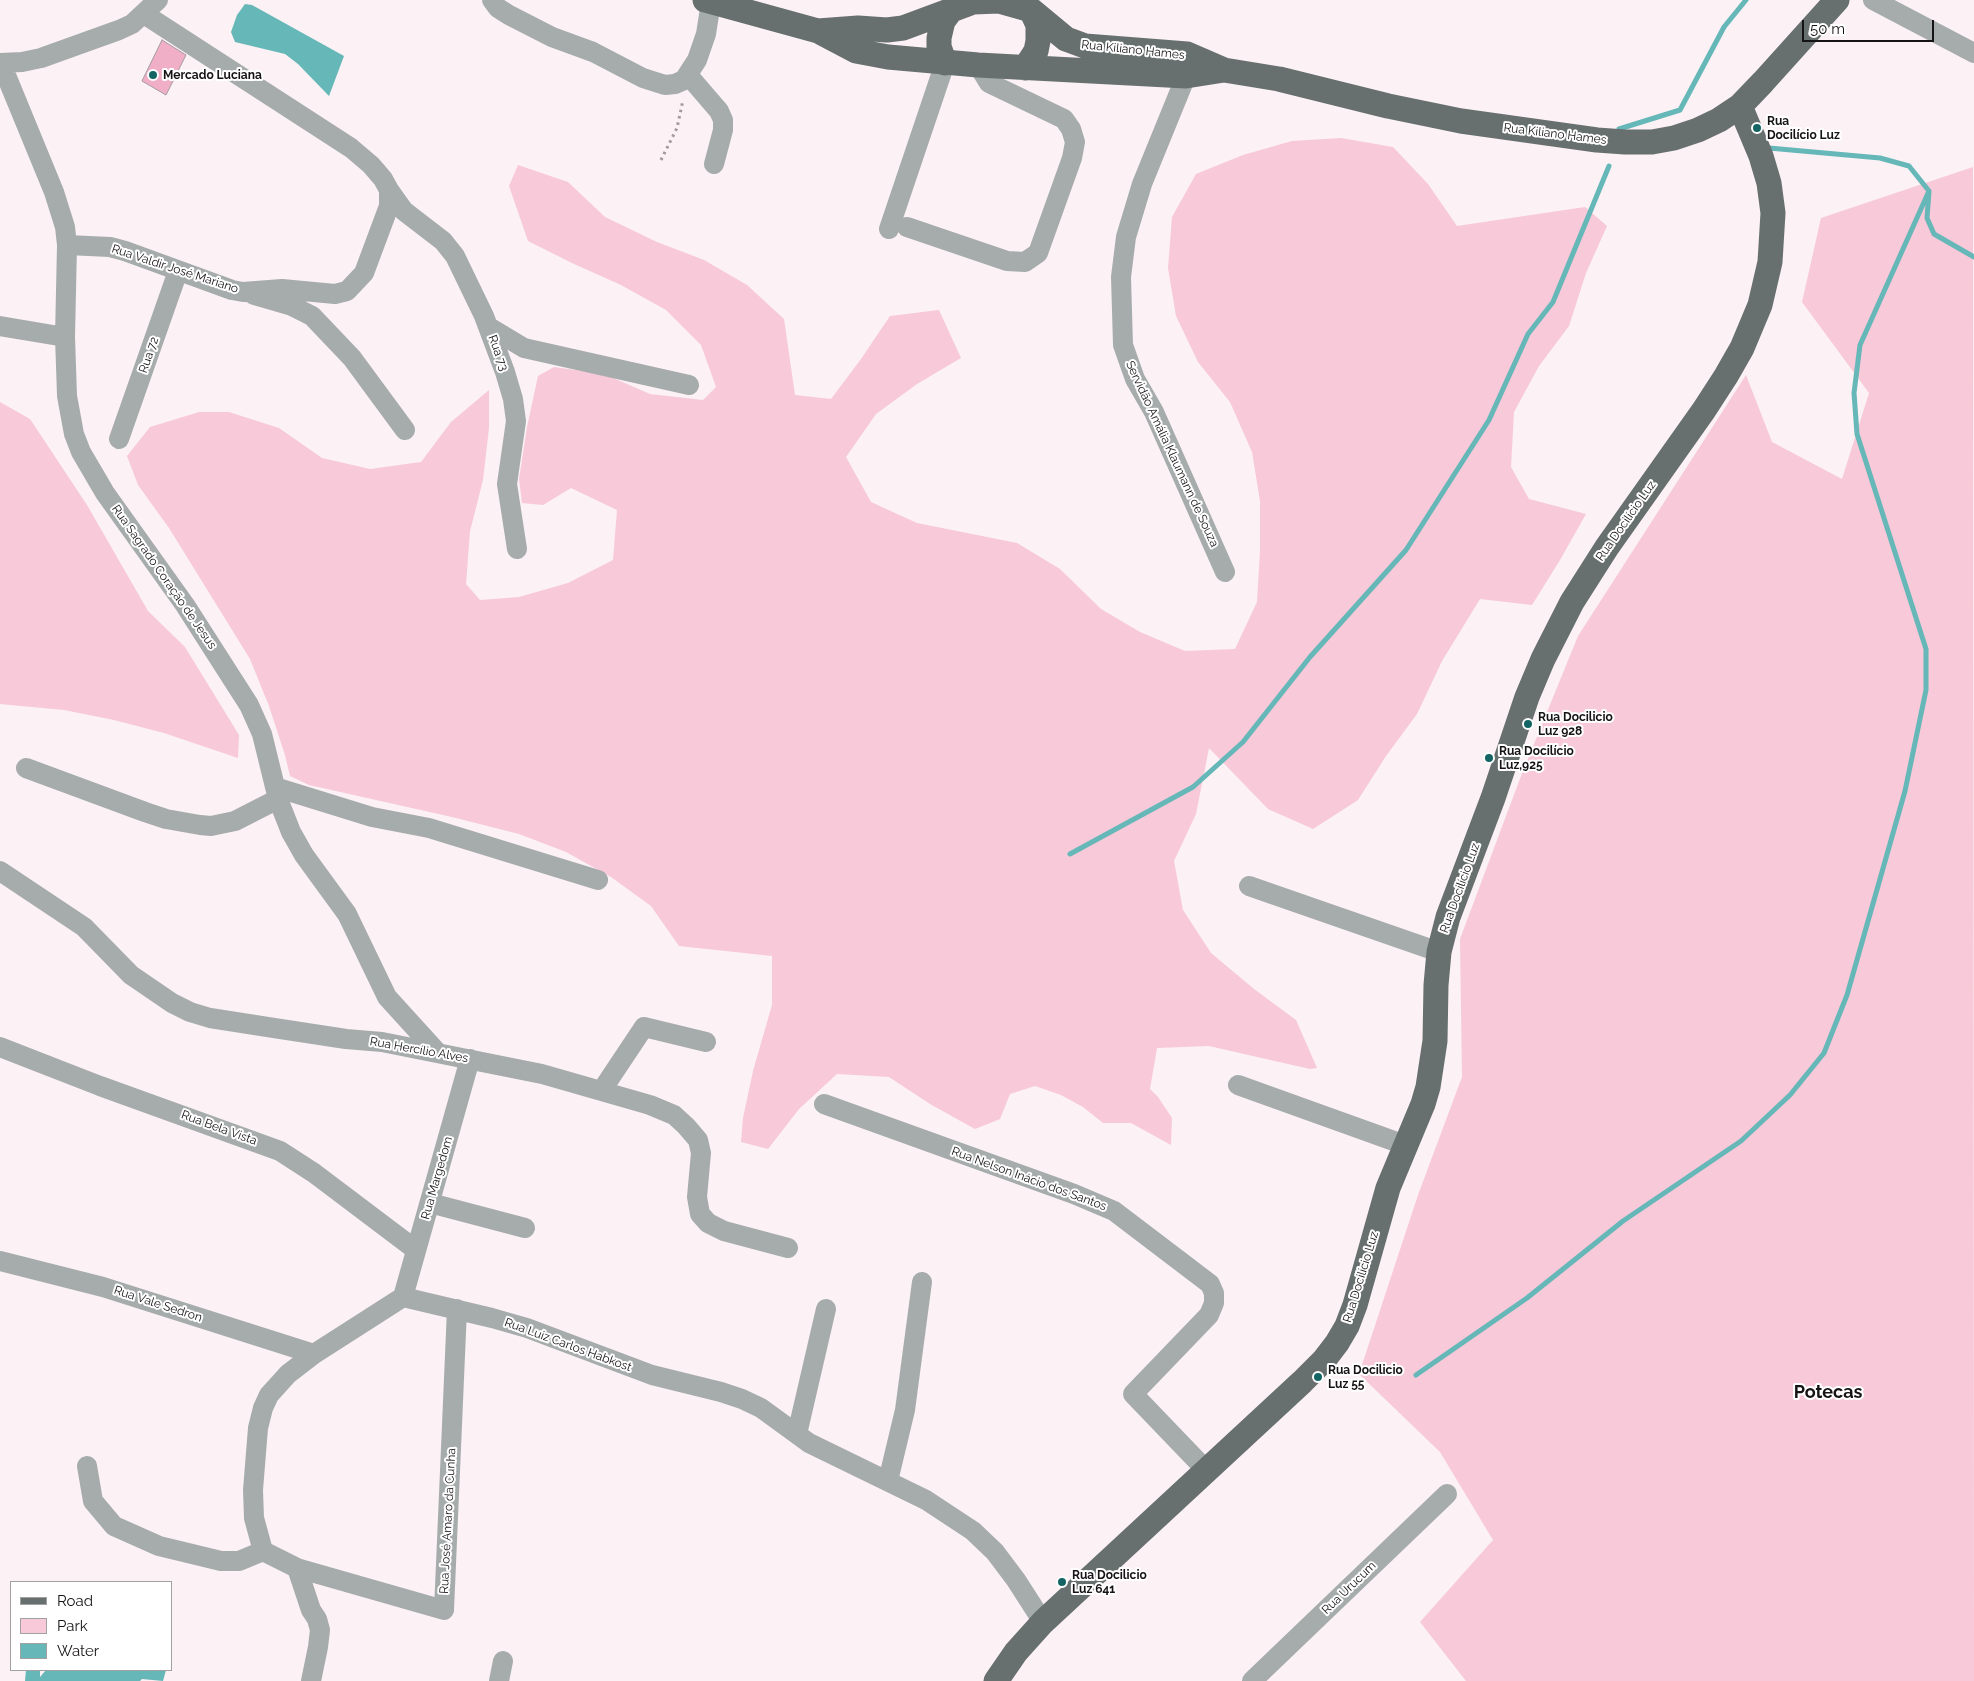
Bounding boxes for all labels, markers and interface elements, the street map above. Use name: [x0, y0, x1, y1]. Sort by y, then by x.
scale bar: [1804, 10, 1936, 42]
text: 50 m: [1810, 20, 1845, 38]
street label: Rua Kiliano Hames: [1081, 37, 1185, 63]
place label: Mercado Luciana: [163, 68, 262, 82]
marker: Mercado Luciana: [147, 69, 159, 81]
place label: Rua Docilício Luz: [1767, 114, 1840, 142]
street label: Rua Kiliano Hames: [1503, 121, 1607, 147]
marker: Rua Docilício Luz: [1751, 122, 1763, 134]
street label: Rua Valdir José Mariano: [110, 242, 240, 296]
street label: Rua 73: [485, 333, 511, 373]
street label: Rua 72: [136, 335, 162, 375]
street label: Servidão Amália Klaumann de Souza: [1122, 359, 1222, 549]
street label: Rua Docilício Luz: [1593, 478, 1659, 564]
street label: Rua Sagrado Coração de Jesus: [109, 502, 219, 652]
place label: Rua Docilicio Luz 928: [1538, 710, 1613, 738]
marker: Rua Docilicio Luz 928: [1522, 718, 1534, 730]
place label: Rua Docilício Luz,925: [1499, 744, 1574, 772]
marker: Rua Docilício Luz,925: [1483, 752, 1495, 764]
street label: Rua Docilício Luz: [1437, 841, 1483, 935]
street label: Rua Hercílio Alves: [369, 1034, 469, 1066]
street label: Rua Bela Vista: [179, 1108, 259, 1148]
street label: Rua Margedom: [418, 1135, 456, 1221]
street label: Rua Nelson Inácio dos Santos: [950, 1144, 1108, 1214]
street label: Rua Docilício Luz: [1340, 1230, 1382, 1324]
street label: Rua Vale Sedron: [112, 1283, 204, 1325]
street label: Rua Luiz Carlos Habkost: [503, 1315, 633, 1375]
place label: Rua Docilicio Luz 55: [1328, 1363, 1403, 1391]
marker: Rua Docilicio Luz 55: [1312, 1371, 1324, 1383]
district label: Potecas: [1794, 1382, 1862, 1404]
street label: Rua José Amaro da Cunha: [437, 1448, 459, 1594]
street label: Rua Urucum: [1319, 1559, 1379, 1617]
place label: Rua Docilicio Luz 641: [1072, 1568, 1147, 1596]
marker: Rua Docilicio Luz 641: [1056, 1576, 1068, 1588]
legend: [10, 1581, 172, 1671]
text: Road: [57, 1592, 93, 1610]
text: Park: [57, 1617, 88, 1635]
text: Water: [57, 1642, 99, 1660]

